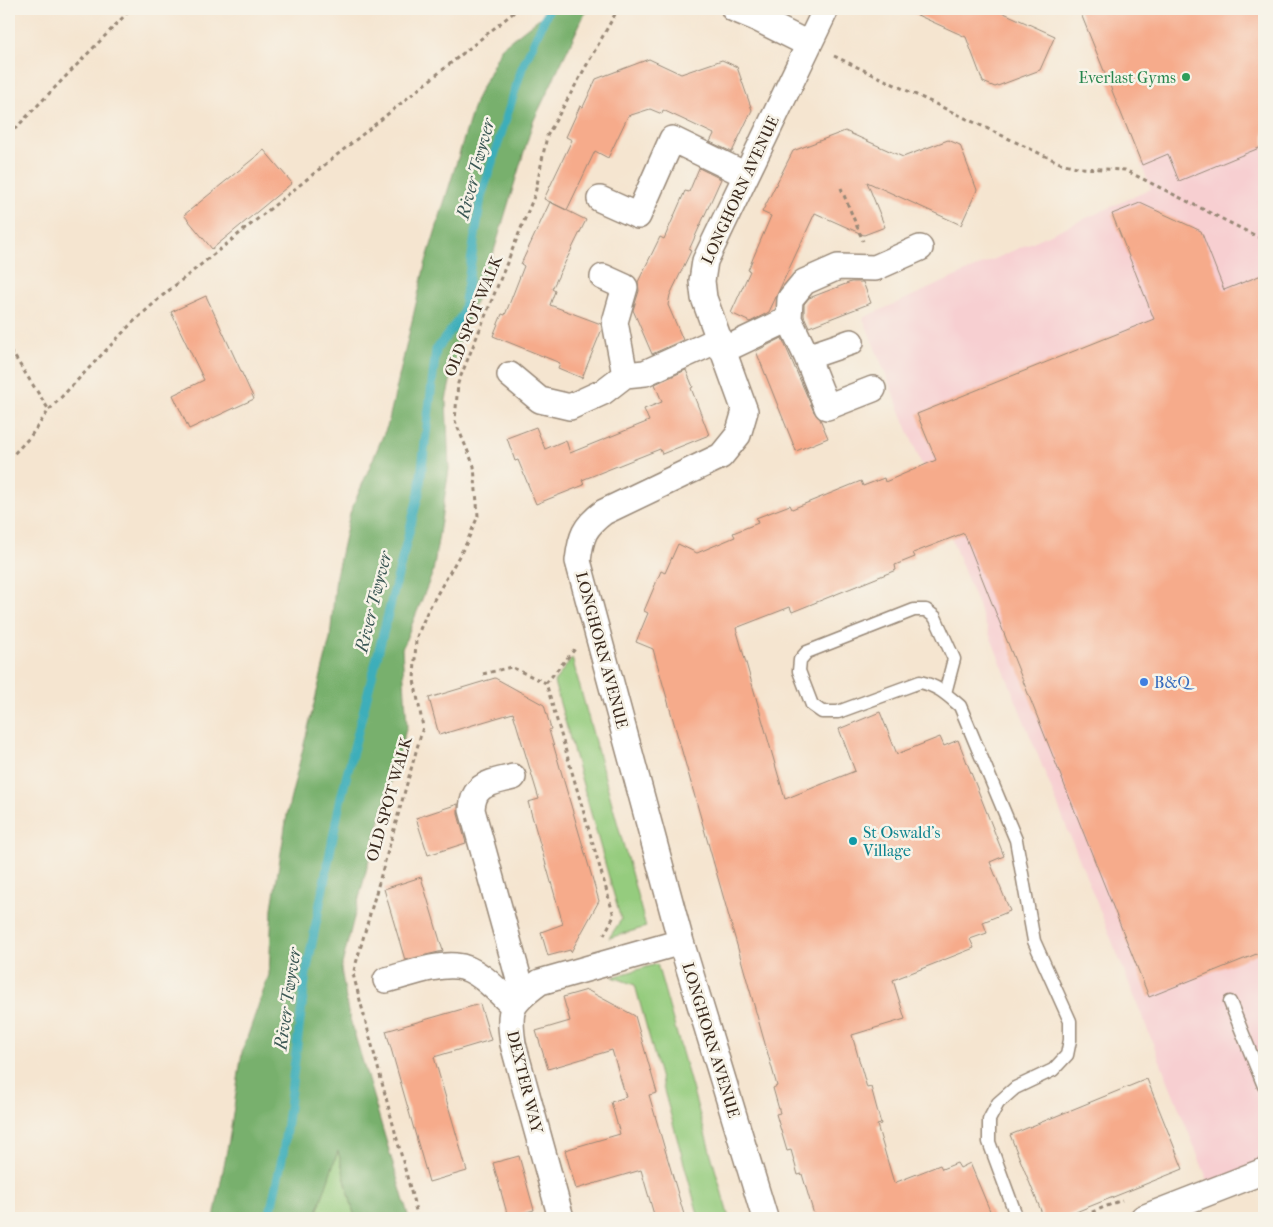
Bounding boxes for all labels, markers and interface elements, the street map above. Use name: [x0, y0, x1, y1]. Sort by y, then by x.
place label: Everlast Gyms: [1078, 68, 1176, 87]
marker: Everlast Gyms: [1180, 71, 1192, 83]
street label: LONGHORN AVENUE: [697, 113, 783, 267]
water label: River Twyver: [452, 115, 500, 223]
street label: OLD SPOT WALK: [440, 251, 506, 379]
water label: River Twyver: [351, 548, 397, 656]
street label: LONGHORN AVENUE: [572, 570, 632, 731]
place label: B&Q: [1154, 673, 1196, 692]
marker: B&Q: [1138, 676, 1150, 688]
street label: OLD SPOT WALK: [362, 733, 416, 864]
place label: St Oswald's Village: [862, 823, 940, 860]
marker: St Oswald's Village: [847, 835, 859, 847]
water label: River Twyver: [270, 945, 306, 1053]
street label: LONGHORN AVENUE: [678, 960, 744, 1120]
street label: DEXTER WAY: [503, 1029, 547, 1136]

